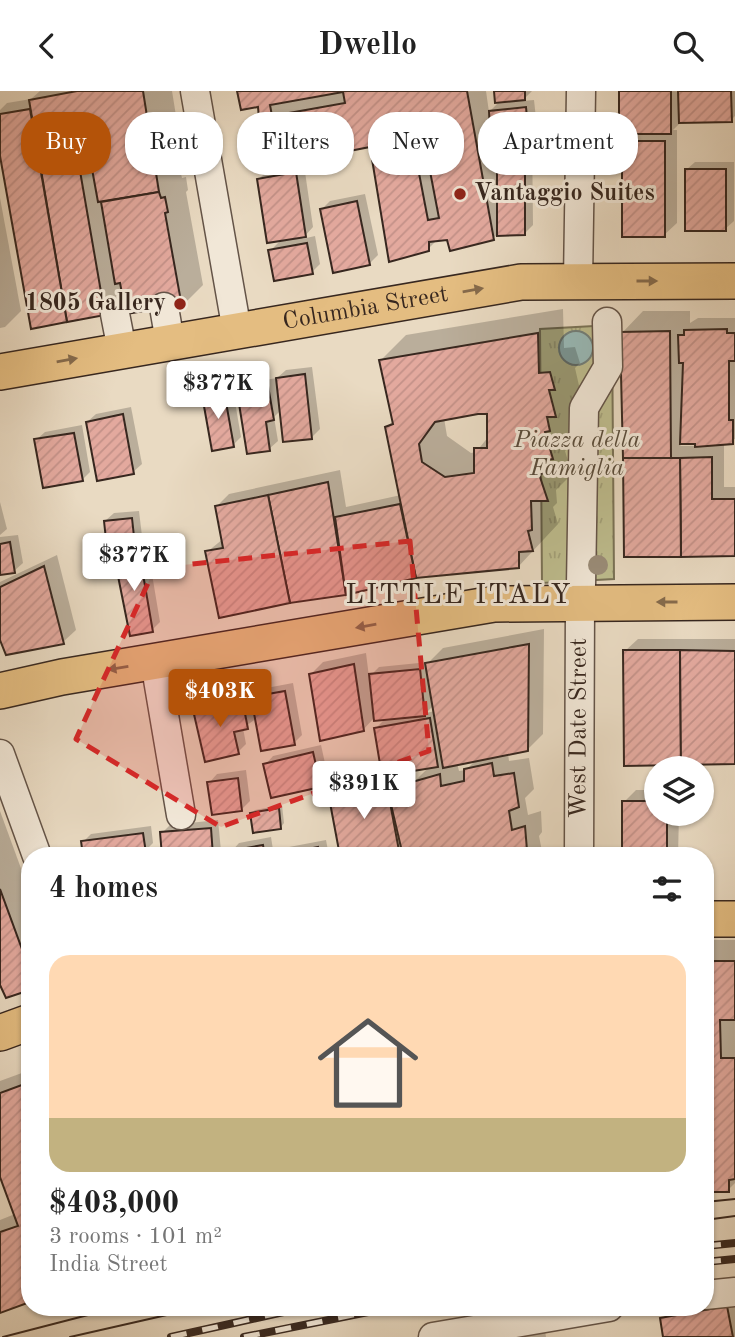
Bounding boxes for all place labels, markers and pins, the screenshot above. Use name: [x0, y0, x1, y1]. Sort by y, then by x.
place label: Vantaggio Suites: [474, 182, 655, 206]
marker: Vantaggio Suites: [452, 186, 468, 202]
place label: 1805 Gallery: [25, 291, 166, 316]
marker: 1805 Gallery: [172, 296, 188, 312]
pin: $377K: [169, 361, 267, 421]
pin: $377K: [85, 533, 183, 593]
pin: $403K: [171, 669, 269, 729]
pin: $391K: [315, 761, 413, 821]

